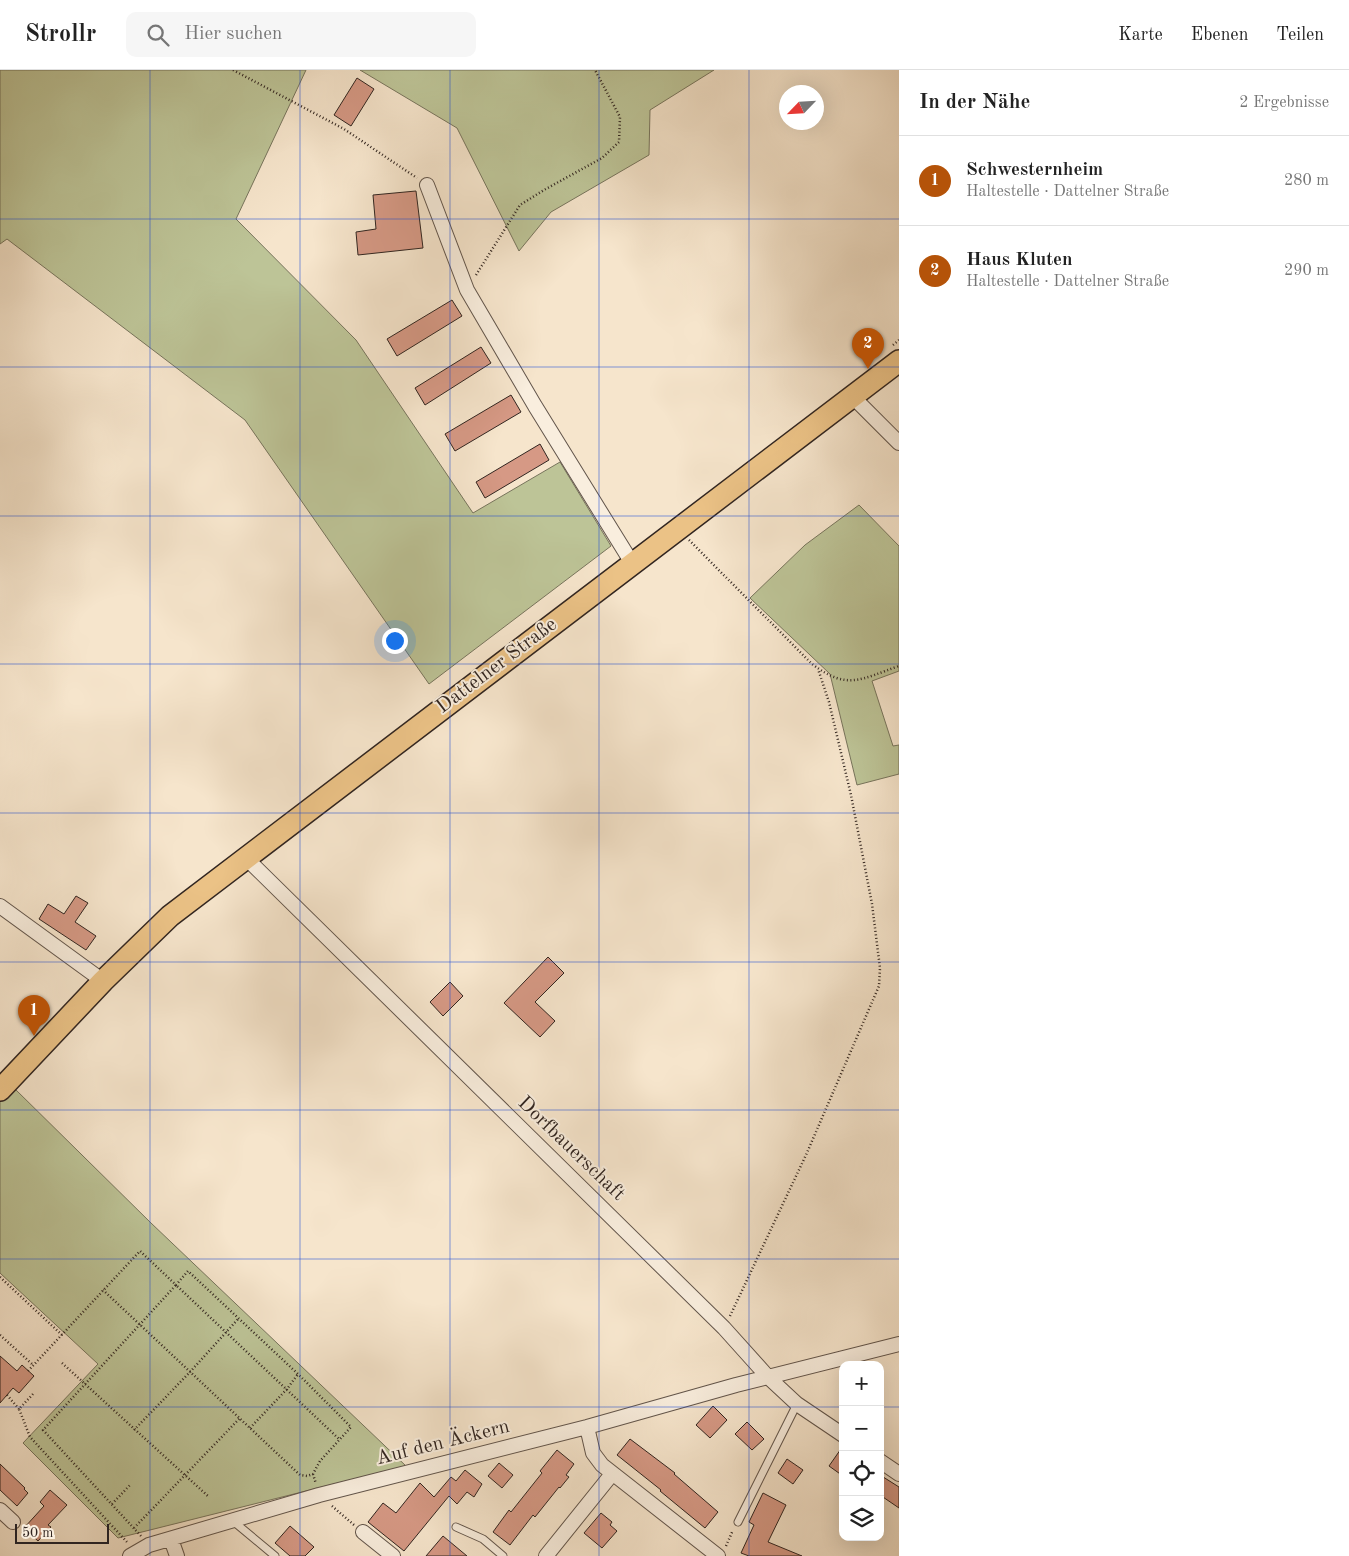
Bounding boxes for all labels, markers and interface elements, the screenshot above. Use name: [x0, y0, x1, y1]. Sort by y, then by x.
search box: [126, 12, 476, 57]
icon: search: [144, 21, 172, 49]
text: Strollr: [25, 23, 96, 47]
text: Hier suchen: [184, 25, 282, 44]
text: Karte: [1118, 26, 1163, 44]
text: Ebenen: [1191, 26, 1248, 44]
text: Teilen: [1276, 26, 1324, 44]
north arrow: [779, 85, 824, 130]
text: In der Nähe: [919, 92, 1030, 113]
text: 2 Ergebnisse: [1239, 95, 1329, 111]
text: Schwesternheim: [966, 161, 1103, 180]
text: 1: [930, 173, 940, 189]
text: 280 m: [1284, 173, 1329, 189]
text: Haltestelle · Dattelner Straße: [966, 184, 1169, 200]
text: Haus Kluten: [966, 251, 1073, 270]
text: 2: [930, 263, 940, 279]
text: 290 m: [1284, 263, 1329, 279]
text: Haltestelle · Dattelner Straße: [966, 274, 1169, 290]
pin: 2: [852, 328, 884, 369]
street label: Dattelner Straße: [433, 614, 561, 718]
your location: [382, 628, 408, 654]
pin: 1: [18, 995, 50, 1036]
street label: Dorfbauerschaft: [514, 1093, 628, 1205]
map controls: [839, 1361, 884, 1541]
button: +: [839, 1361, 884, 1406]
button: −: [839, 1406, 884, 1451]
street label: Auf den Äckern: [374, 1415, 512, 1469]
button: locate: [839, 1451, 884, 1496]
button: layers: [839, 1496, 884, 1541]
scale bar: [15, 1521, 109, 1544]
text: 50 m: [22, 1526, 53, 1540]

